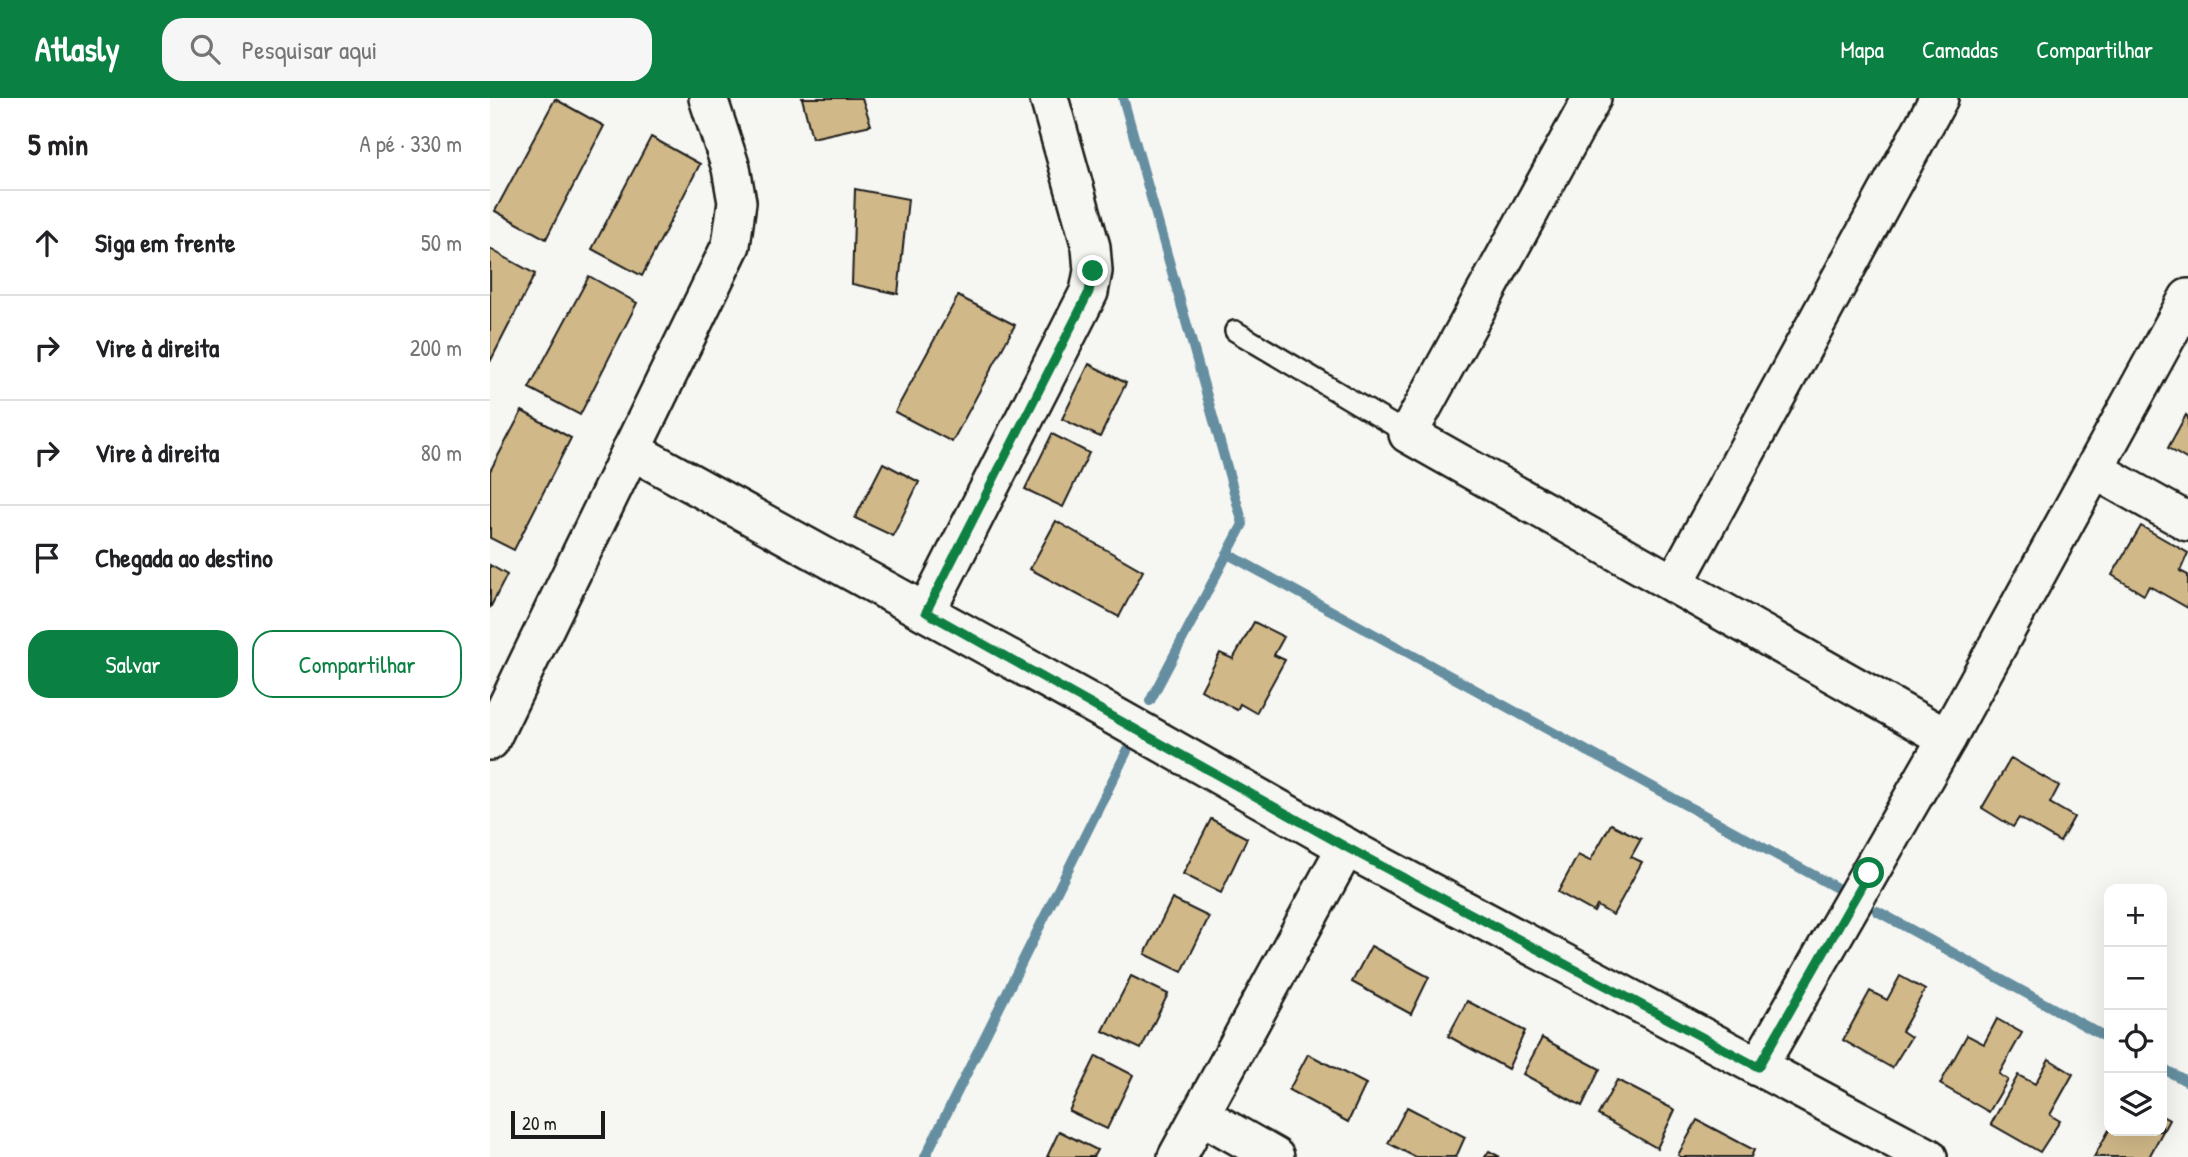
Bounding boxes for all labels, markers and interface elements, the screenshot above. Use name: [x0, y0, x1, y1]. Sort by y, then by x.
search box: [162, 18, 652, 81]
text: Atlasly: [35, 27, 120, 71]
icon: search: [186, 30, 224, 68]
text: Pesquisar aqui: [242, 32, 377, 67]
text: Mapa: [1841, 33, 1884, 65]
text: Camadas: [1922, 33, 1998, 65]
text: Compartilhar: [2036, 33, 2153, 65]
text: 5 min: [28, 124, 88, 164]
text: A pé · 330 m: [359, 128, 462, 159]
icon: ahead: [28, 224, 66, 262]
text: Siga em frente: [95, 225, 235, 260]
text: 50 m: [421, 227, 462, 258]
route end: [1077, 255, 1108, 286]
icon: right: [28, 329, 66, 367]
text: Vire à direita: [95, 330, 219, 365]
text: 200 m: [410, 332, 462, 363]
icon: right: [28, 434, 66, 472]
text: Vire à direita: [95, 435, 219, 470]
text: 80 m: [421, 437, 462, 468]
icon: arrive: [28, 539, 66, 577]
text: Chegada ao destino: [95, 540, 273, 575]
button: Salvar: [28, 630, 238, 698]
button: Compartilhar: [252, 630, 462, 698]
route start: [1853, 857, 1884, 888]
map controls: [2104, 884, 2167, 1136]
button: +: [2104, 884, 2167, 947]
button: −: [2104, 947, 2167, 1010]
button: locate: [2104, 1010, 2167, 1073]
button: layers: [2104, 1073, 2167, 1136]
scale bar: [511, 1108, 606, 1140]
text: 20 m: [522, 1110, 557, 1136]

